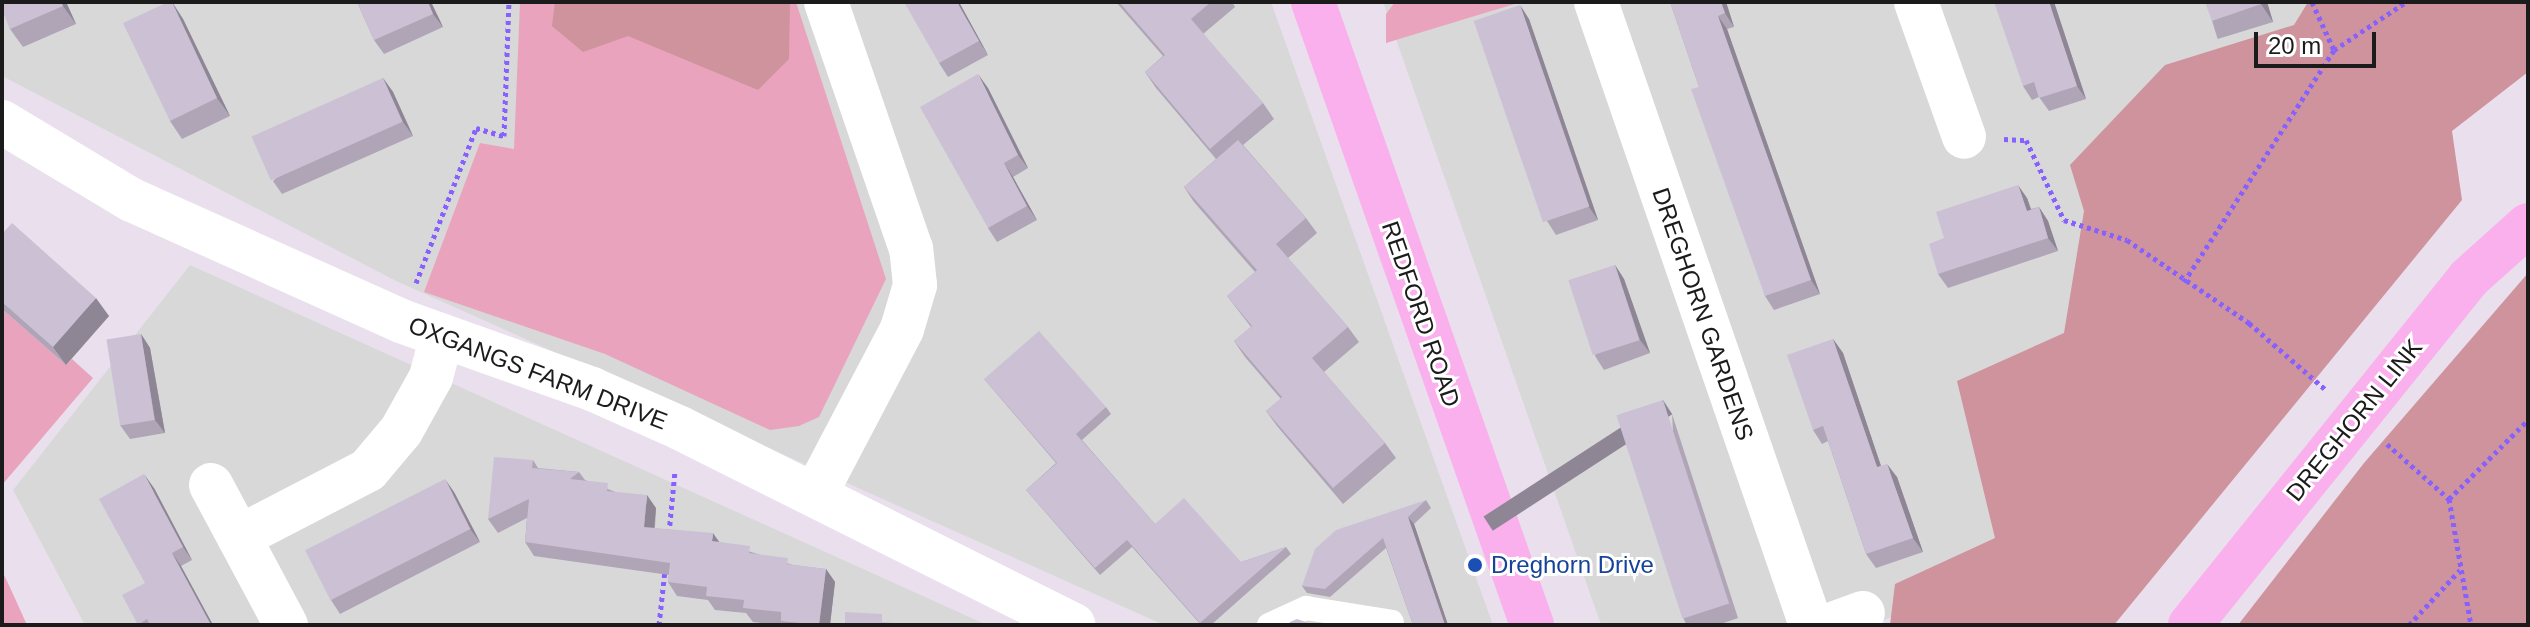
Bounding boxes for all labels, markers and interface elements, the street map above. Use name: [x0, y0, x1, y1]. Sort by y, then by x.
scale bar: [2258, 16, 2380, 66]
text: 20 m: [2268, 32, 2321, 59]
street label: DREGHORN GARDENS: [1646, 184, 1760, 444]
street label: REDFORD ROAD: [1376, 217, 1466, 411]
street label: OXGANGS FARM DRIVE: [405, 310, 671, 436]
street label: DREGHORN LINK: [2280, 333, 2428, 507]
place label: Dreghorn Drive: [1491, 551, 1654, 579]
marker: Dreghorn Drive: [1466, 556, 1484, 574]

